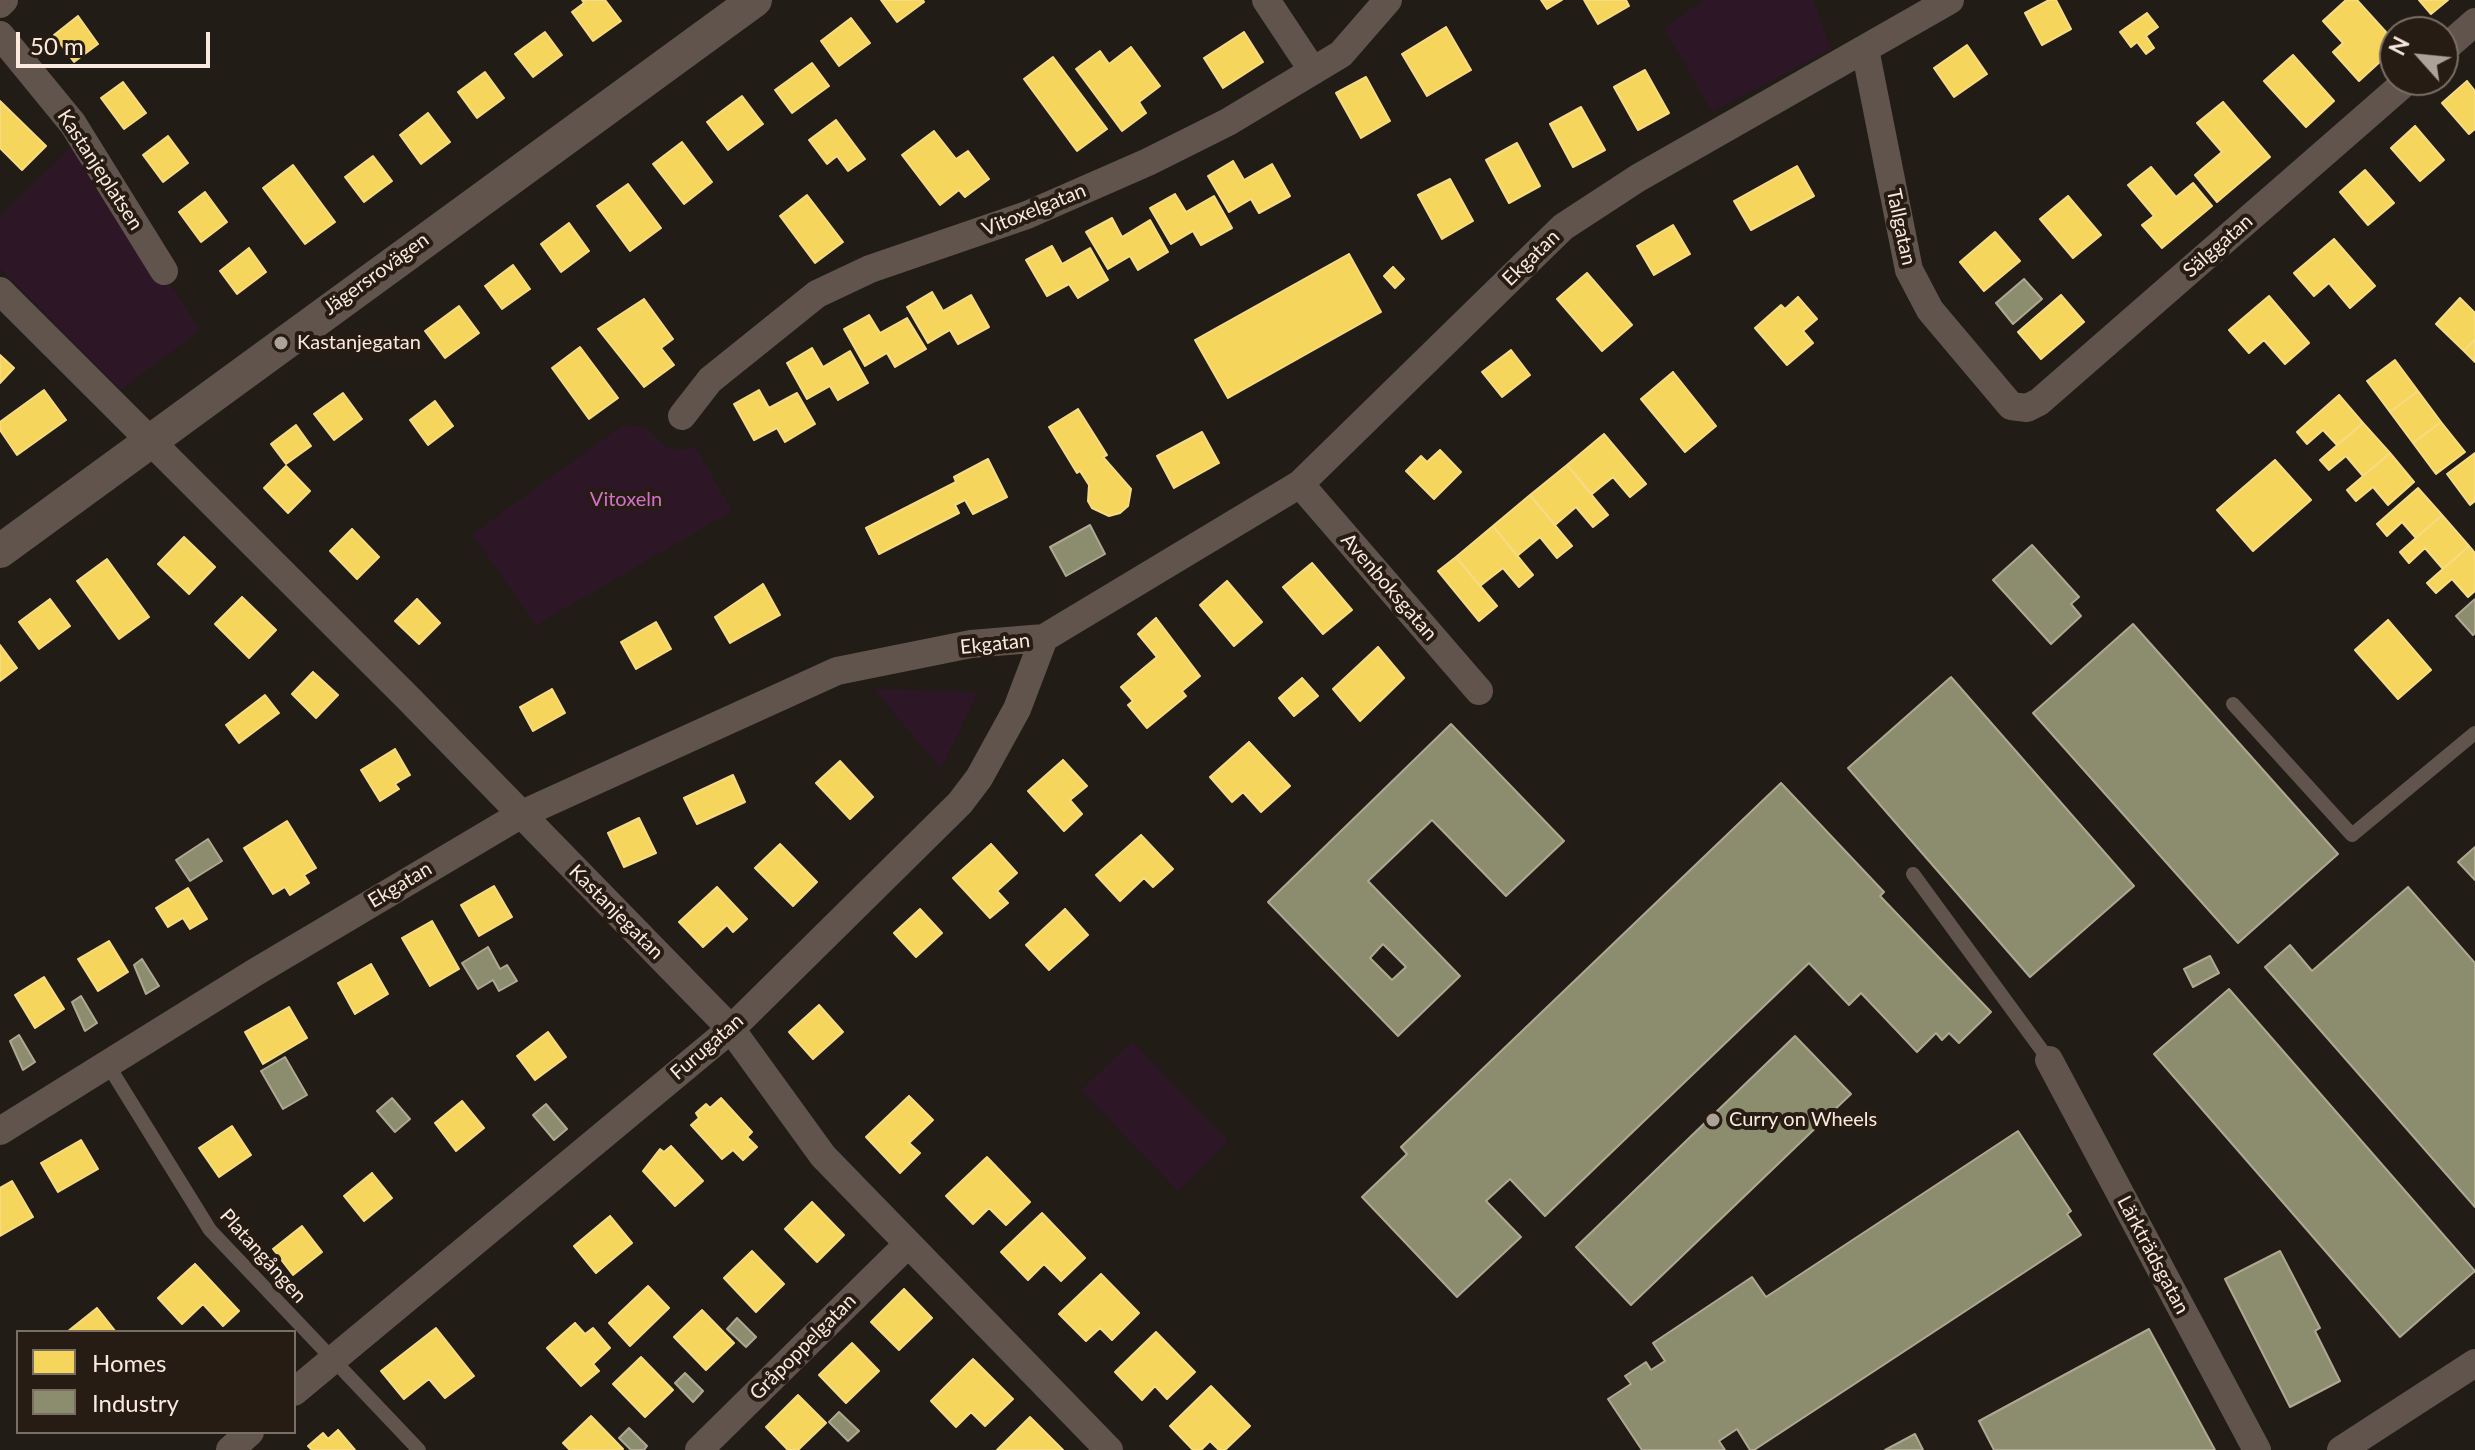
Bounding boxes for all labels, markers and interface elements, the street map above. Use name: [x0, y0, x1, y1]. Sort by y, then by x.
scale bar: [20, 16, 214, 66]
north arrow: [2379, 16, 2459, 96]
text: 50 m: [30, 31, 84, 60]
text: N: [2383, 32, 2415, 59]
street label: Kastanjeplatsen: [52, 105, 148, 235]
street label: Vitoxelgatan: [979, 178, 1089, 242]
street label: Tallgatan: [1881, 187, 1921, 267]
street label: Sälggatan: [2178, 209, 2258, 283]
street label: Ekgatan: [1497, 225, 1565, 291]
street label: Jägersrovägen: [319, 228, 433, 320]
place label: Kastanjegatan: [297, 331, 421, 355]
marker: Kastanjegatan: [272, 334, 290, 352]
park label: Vitoxeln: [590, 488, 662, 512]
street label: Avenboksgatan: [1336, 528, 1442, 646]
street label: Ekgatan: [959, 628, 1031, 660]
street label: Ekgatan: [364, 857, 436, 913]
street label: Kastanjegatan: [564, 860, 668, 964]
street label: Furugatan: [666, 1009, 748, 1085]
place label: Curry on Wheels: [1729, 1108, 1877, 1132]
marker: Curry on Wheels: [1704, 1111, 1722, 1129]
street label: Lärkträdsgatan: [2112, 1192, 2194, 1318]
street label: Platangången: [215, 1204, 311, 1308]
street label: Gråpoppelgatan: [745, 1289, 861, 1405]
legend: [16, 1330, 296, 1434]
text: Homes: [92, 1348, 166, 1377]
text: Industry: [92, 1388, 179, 1417]

